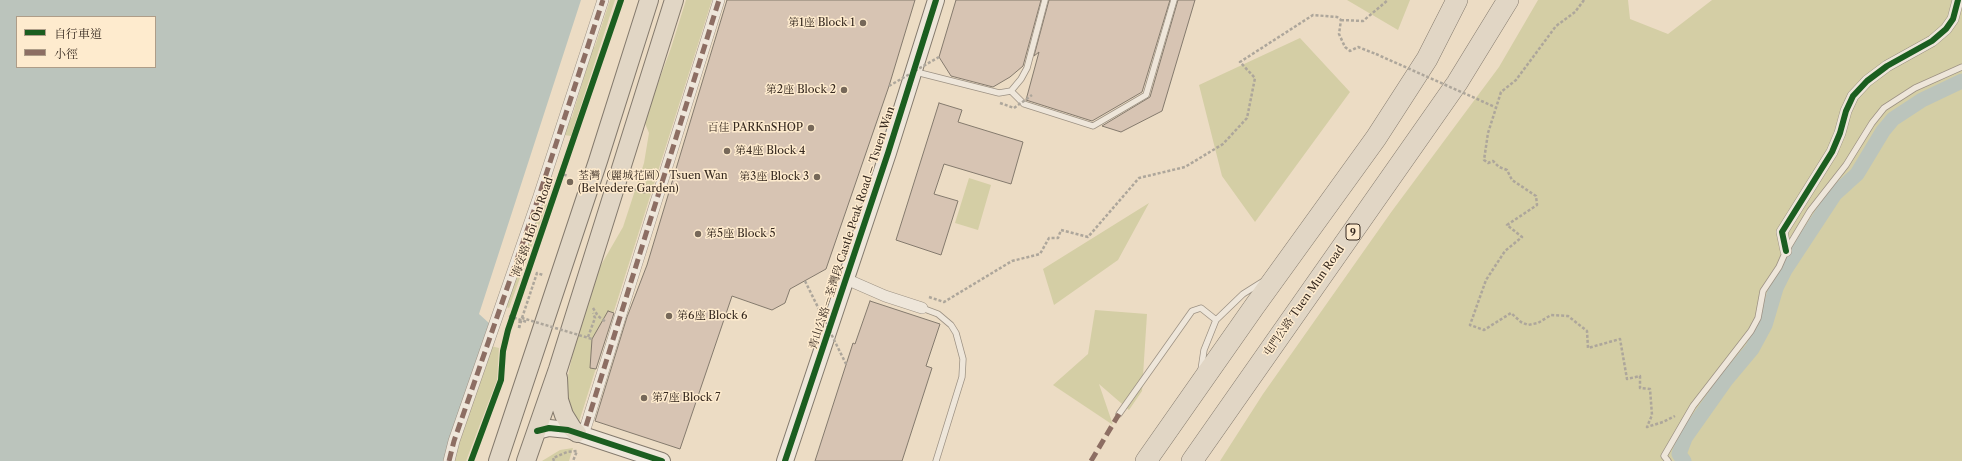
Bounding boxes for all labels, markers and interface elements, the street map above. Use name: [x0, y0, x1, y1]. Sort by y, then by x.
legend: [16, 16, 156, 68]
place label: 第1座 Block 1: [788, 16, 855, 30]
marker: 第1座 Block 1: [858, 18, 868, 28]
text: 自行車道: [54, 26, 102, 41]
text: 小徑: [54, 46, 78, 61]
place label: 第2座 Block 2: [766, 83, 836, 97]
marker: 第2座 Block 2: [839, 85, 849, 95]
street label: 青山公路－荃灣段 Castle Peak Road – Tsuen Wan: [806, 105, 898, 351]
place label: 百佳 PARKnSHOP: [708, 121, 803, 135]
marker: 百佳 PARKnSHOP: [806, 123, 816, 133]
place label: 第4座 Block 4: [735, 144, 805, 158]
marker: 第4座 Block 4: [722, 146, 732, 156]
place label: 荃灣（麗城花園） Tsuen Wan (Belvedere Garden): [578, 169, 728, 195]
place label: 第3座 Block 3: [739, 170, 809, 184]
marker: 第3座 Block 3: [812, 172, 822, 182]
street label: 海安路 Hoi On Road: [510, 176, 556, 278]
marker: 荃灣（麗城花園） Tsuen Wan (Belvedere Garden): [565, 177, 575, 187]
road number: 9: [1346, 224, 1360, 240]
place label: 第5座 Block 5: [706, 227, 776, 241]
marker: 第5座 Block 5: [693, 229, 703, 239]
street label: 屯門公路 Tuen Mun Road: [1261, 243, 1347, 359]
place label: 第6座 Block 6: [677, 309, 747, 323]
marker: 第6座 Block 6: [664, 311, 674, 321]
place label: 第7座 Block 7: [652, 391, 720, 405]
marker: 第7座 Block 7: [639, 393, 649, 403]

